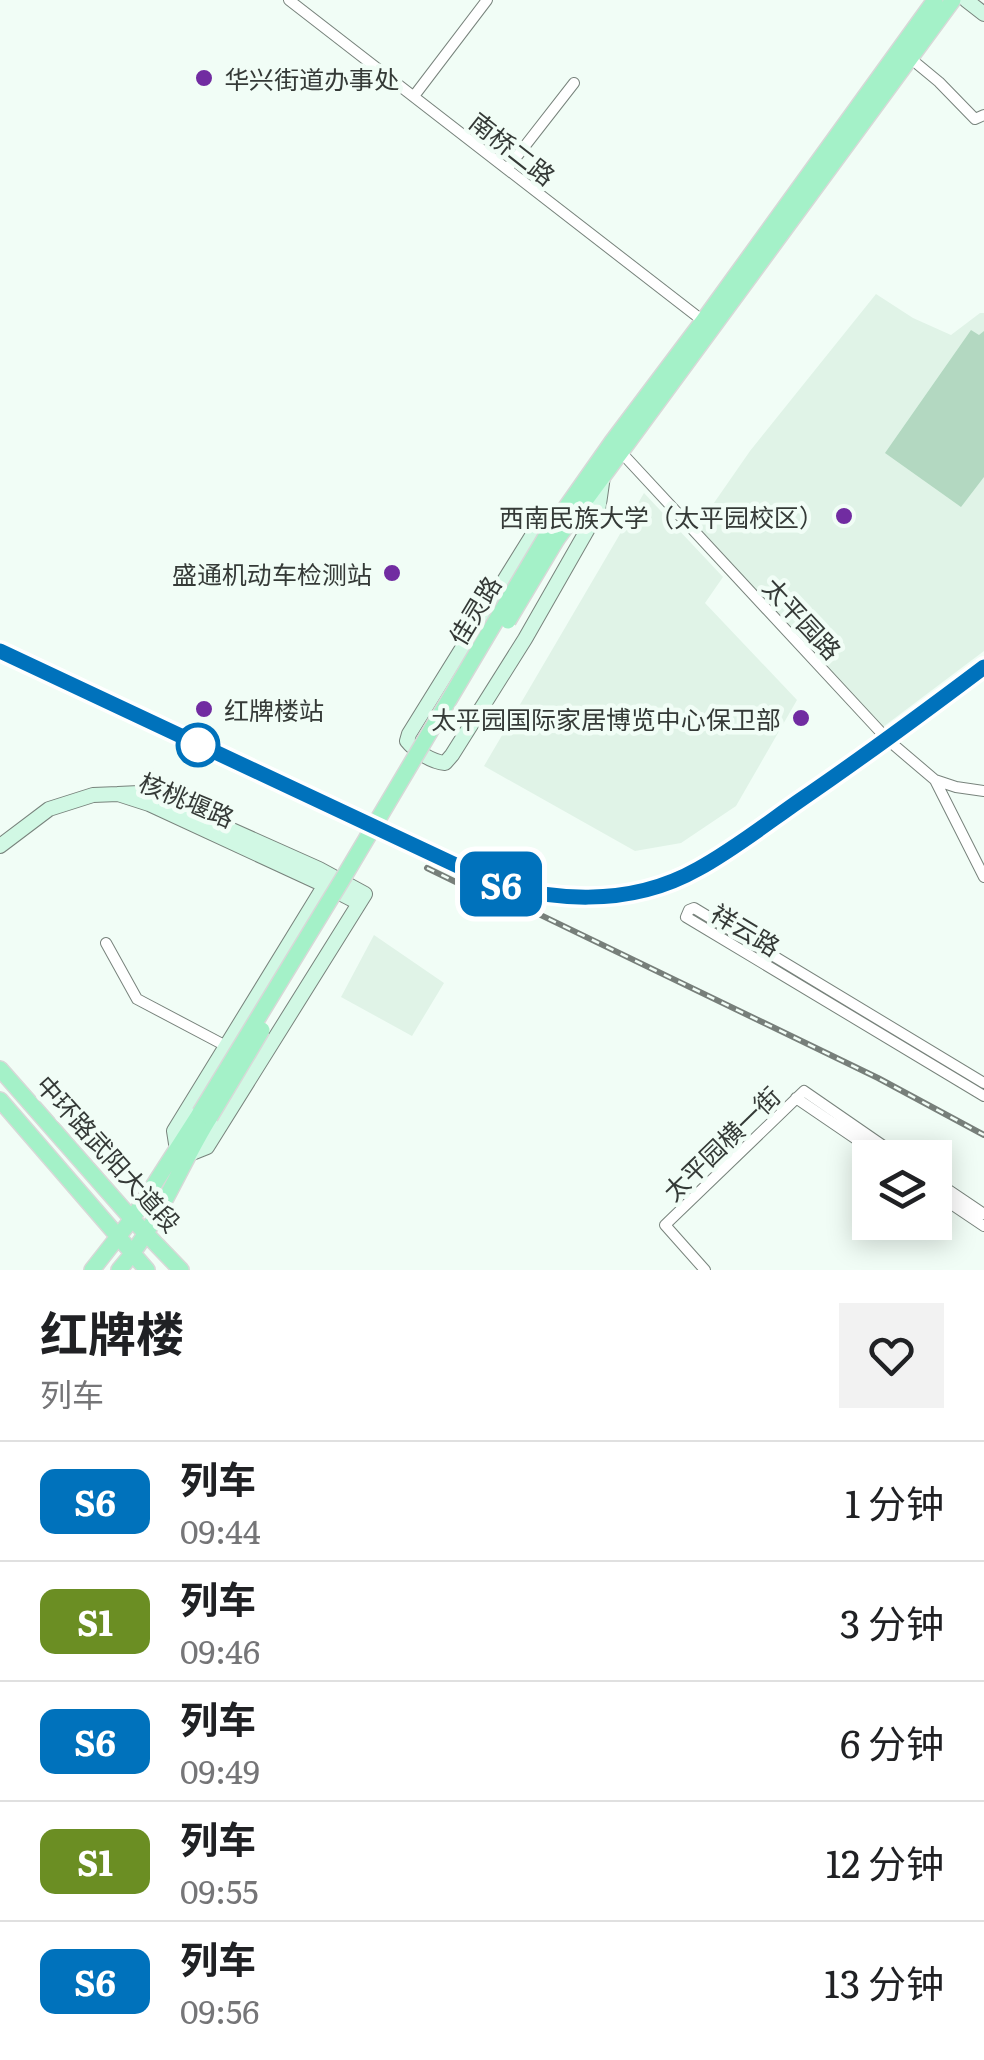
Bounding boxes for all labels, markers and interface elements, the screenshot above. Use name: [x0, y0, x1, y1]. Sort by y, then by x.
place label: 华兴街道办事处: [224, 60, 399, 97]
marker: 华兴街道办事处: [193, 67, 215, 89]
street label: 南桥二路: [462, 103, 564, 193]
place label: 西南民族大学（太平园校区）: [499, 498, 824, 535]
marker: 西南民族大学（太平园校区）: [833, 505, 855, 527]
place label: 盛通机动车检测站: [172, 555, 372, 592]
marker: 盛通机动车检测站: [381, 562, 403, 584]
street label: 佳灵路: [439, 568, 509, 652]
street label: 太平园路: [755, 569, 851, 667]
place label: 红牌楼站: [224, 691, 324, 728]
marker: 红牌楼站: [193, 698, 215, 720]
place label: 太平园国际家居博览中心保卫部: [431, 700, 781, 737]
marker: 太平园国际家居博览中心保卫部: [790, 707, 812, 729]
unlabelled marker: [177, 724, 219, 766]
street label: 核桃堰路: [134, 762, 240, 836]
line badge: S6: [456, 852, 546, 916]
text: S6: [480, 858, 522, 910]
street label: 祥云路: [704, 894, 788, 964]
street label: 中环路武阳大道段: [28, 1066, 190, 1240]
street label: 太平园横一街: [654, 1078, 788, 1208]
map controls: [852, 1140, 952, 1240]
button: layers: [852, 1140, 952, 1240]
text: 红牌楼: [40, 1296, 184, 1367]
button: heart: [839, 1303, 944, 1408]
text: 列车: [40, 1369, 104, 1417]
text: 列车: [180, 1449, 256, 1506]
text: 1 分钟: [845, 1473, 944, 1530]
text: S6: [74, 1475, 116, 1527]
text: 09:44: [180, 1506, 261, 1554]
text: 列车: [180, 1569, 256, 1626]
text: 3 分钟: [840, 1593, 944, 1650]
text: S1: [77, 1595, 113, 1647]
text: 09:46: [180, 1626, 260, 1674]
text: 列车: [180, 1689, 256, 1746]
text: 6 分钟: [840, 1713, 944, 1770]
text: S6: [74, 1715, 116, 1767]
text: 09:49: [180, 1746, 260, 1794]
text: 列车: [180, 1809, 256, 1866]
text: 12 分钟: [826, 1833, 944, 1890]
text: S1: [77, 1835, 113, 1887]
text: 09:55: [180, 1866, 258, 1914]
text: 列车: [180, 1929, 256, 1986]
text: 13 分钟: [824, 1953, 944, 2010]
text: S6: [74, 1955, 116, 2007]
text: 09:56: [180, 1986, 259, 2034]

